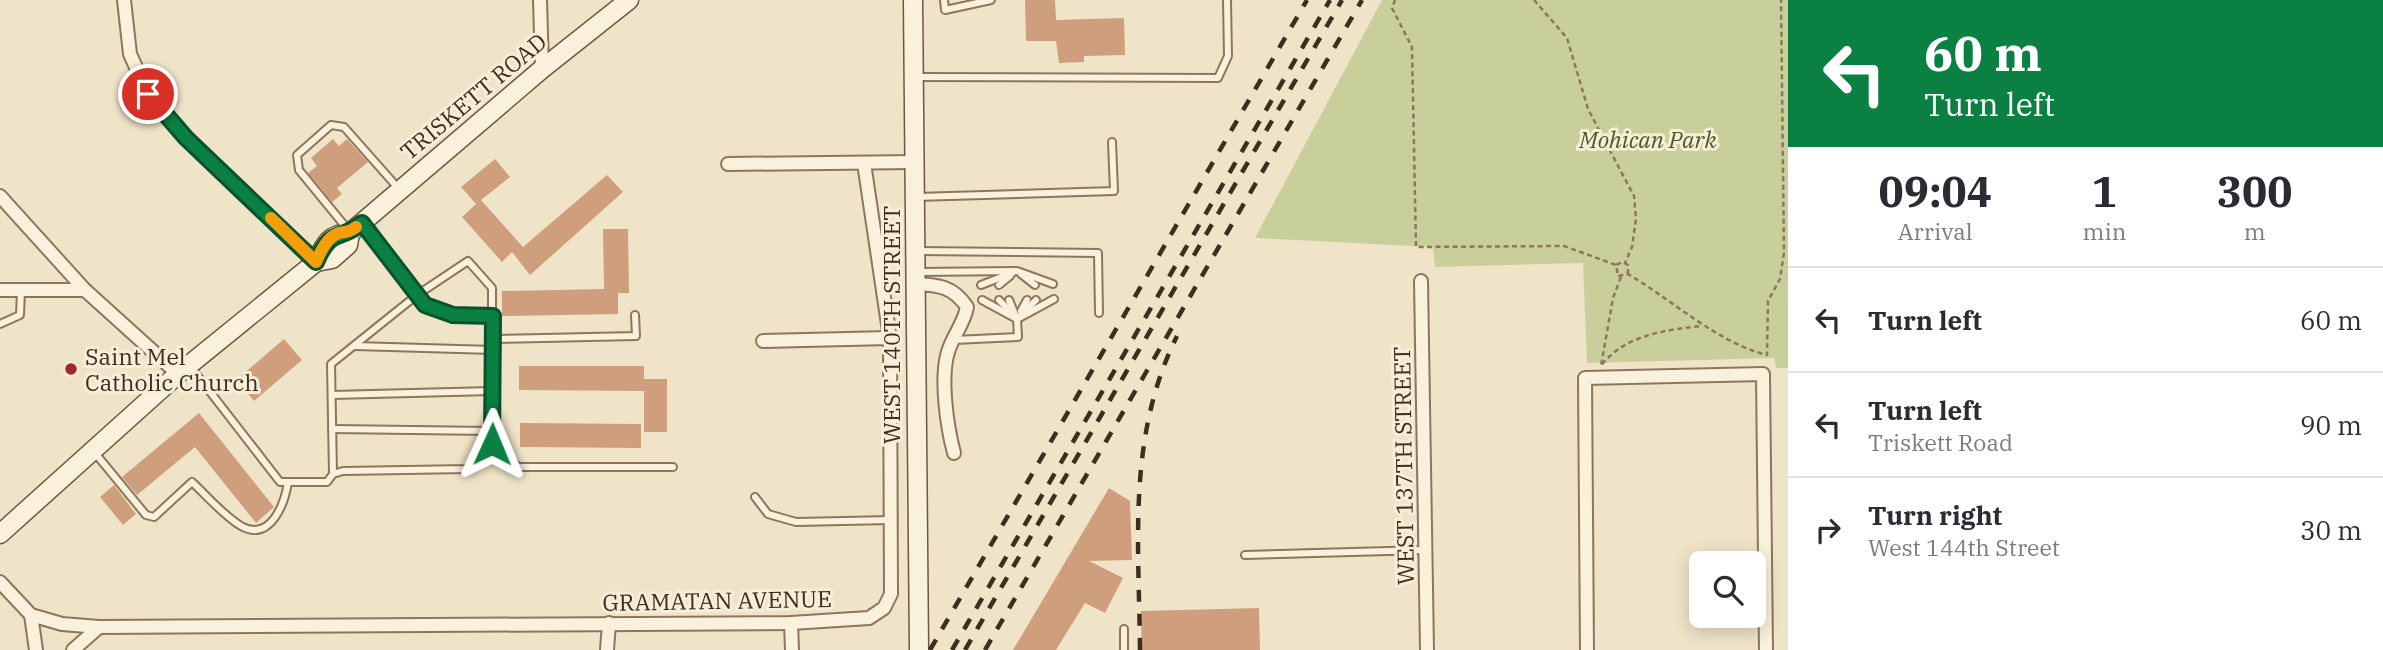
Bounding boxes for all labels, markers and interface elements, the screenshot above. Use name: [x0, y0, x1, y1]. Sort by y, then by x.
text: 60 m: [1924, 21, 2042, 84]
street label: TRISKETT ROAD: [394, 26, 552, 166]
icon: left: [1809, 28, 1900, 119]
pin: [118, 64, 178, 124]
icon: arrive: [129, 75, 167, 113]
text: Turn left: [1924, 83, 2055, 125]
park label: Mohican Park: [1578, 124, 1718, 154]
text: 09:04: [1878, 164, 1992, 219]
text: 1: [2092, 164, 2117, 219]
text: 300: [2217, 164, 2292, 219]
street label: WEST 140TH STREET: [876, 206, 906, 444]
text: Arrival: [1898, 216, 1973, 246]
text: min: [2083, 216, 2126, 246]
text: m: [2244, 216, 2266, 246]
icon: left: [1809, 301, 1847, 339]
text: Turn left: [1868, 303, 1982, 337]
text: 60 m: [2300, 303, 2362, 337]
place label: Saint Mel Catholic Church: [85, 341, 259, 397]
street label: WEST 137TH STREET: [1386, 346, 1420, 586]
marker: Saint Mel Catholic Church: [63, 361, 79, 377]
text: Turn left: [1868, 393, 1982, 427]
icon: left: [1809, 406, 1847, 444]
position arrow: [455, 407, 529, 481]
text: 90 m: [2300, 408, 2362, 442]
text: Triskett Road: [1868, 427, 2013, 457]
text: Turn right: [1868, 498, 2002, 532]
icon: right: [1809, 511, 1847, 549]
text: 30 m: [2300, 513, 2362, 547]
text: West 144th Street: [1868, 532, 2060, 562]
map controls: [1689, 551, 1766, 628]
button: search: [1689, 551, 1766, 628]
street label: GRAMATAN AVENUE: [602, 583, 832, 617]

